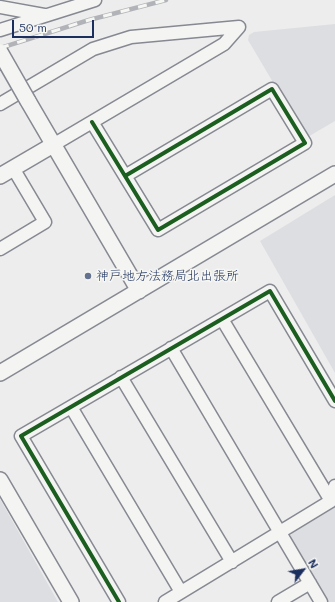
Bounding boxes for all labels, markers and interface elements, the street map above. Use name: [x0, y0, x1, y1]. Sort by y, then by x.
scale bar: [14, 12, 96, 38]
text: 50 m: [19, 19, 47, 35]
place label: 神戸地方法務局北出張所: [96, 268, 239, 284]
marker: 神戸地方法務局北出張所: [83, 271, 93, 281]
north arrow: [283, 550, 323, 590]
text: N: [305, 556, 322, 571]

